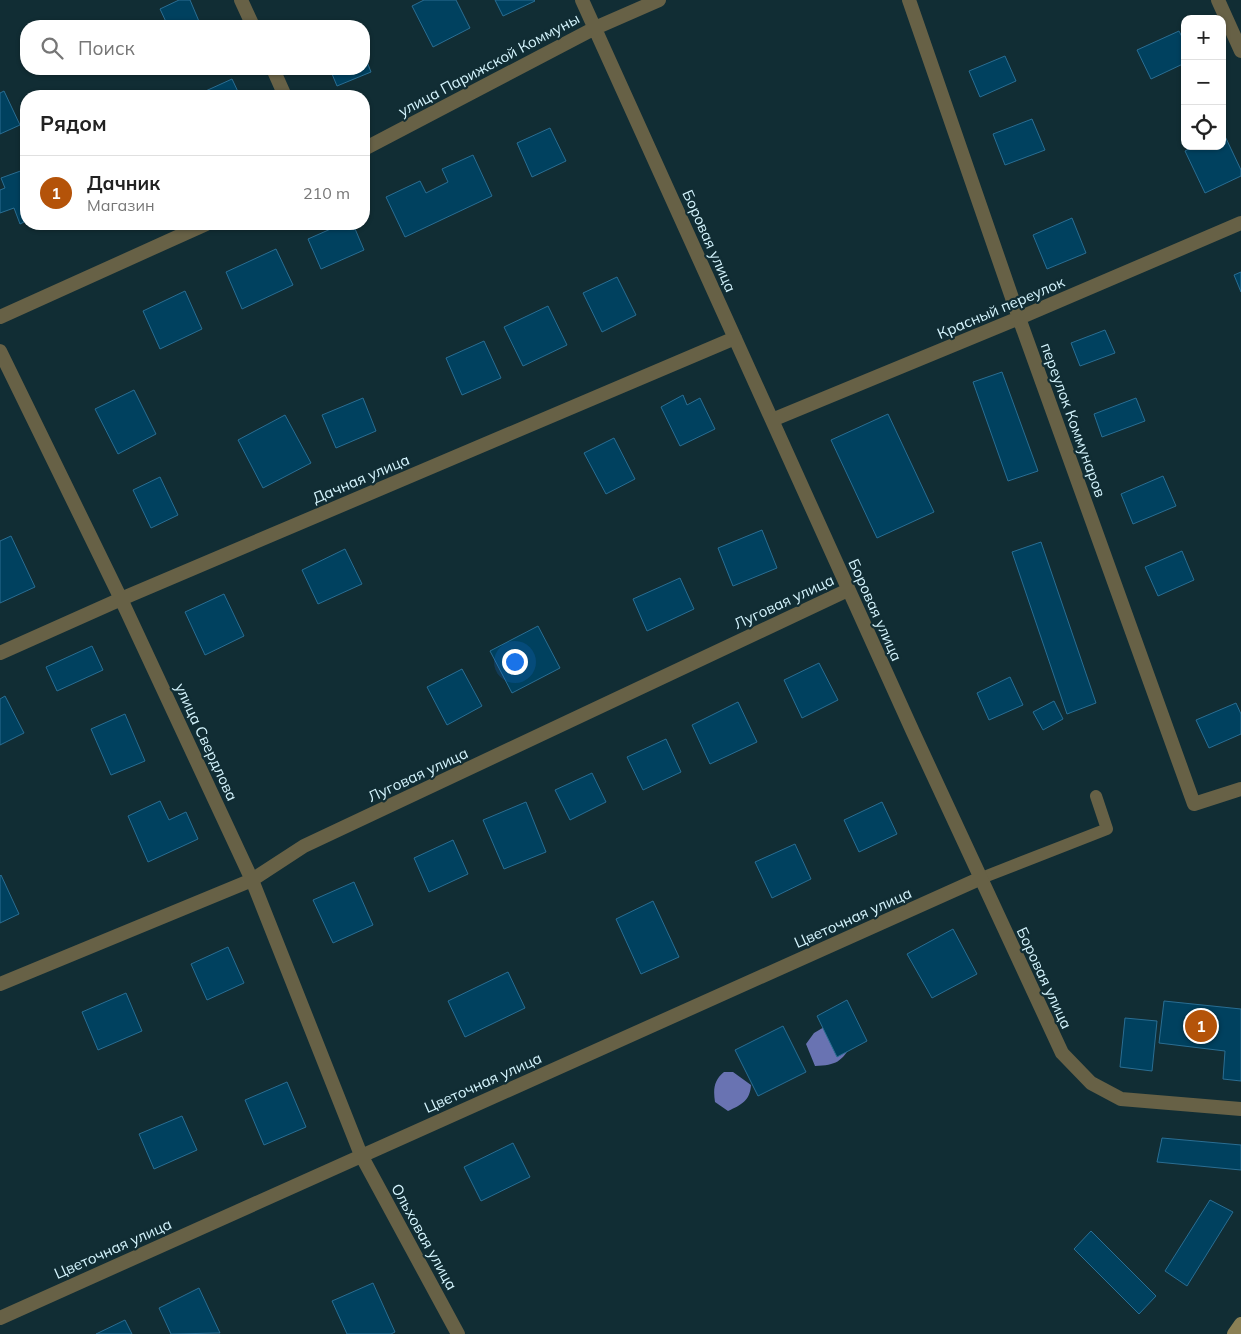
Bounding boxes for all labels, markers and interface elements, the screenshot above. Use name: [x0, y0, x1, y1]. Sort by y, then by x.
street label: улица Парижской Коммуны: [395, 9, 583, 120]
map controls: [1181, 15, 1226, 150]
button: +: [1181, 15, 1226, 60]
search box: [20, 20, 370, 75]
icon: search: [38, 34, 66, 62]
text: Поиск: [78, 36, 135, 60]
button: −: [1181, 60, 1226, 105]
button: locate: [1181, 105, 1226, 150]
text: Рядом: [40, 110, 107, 136]
text: Дачник: [87, 171, 160, 195]
text: 1: [51, 183, 61, 203]
text: 210 m: [303, 183, 350, 203]
street label: Боровая улица: [678, 187, 741, 295]
text: Магазин: [87, 195, 155, 215]
street label: Красный переулок: [934, 272, 1068, 343]
street label: переулок Коммунаров: [1037, 340, 1110, 500]
street label: Дачная улица: [309, 450, 412, 508]
street label: Боровая улица: [844, 556, 907, 664]
street label: Луговая улица: [731, 570, 837, 633]
your location: [502, 649, 528, 675]
street label: улица Свердлова: [171, 680, 242, 804]
street label: Луговая улица: [365, 743, 471, 806]
street label: Цветочная улица: [791, 883, 915, 952]
street label: Боровая улица: [1013, 924, 1076, 1032]
pin: 1: [1185, 1007, 1217, 1045]
street label: Цветочная улица: [421, 1048, 545, 1117]
street label: Ольховая улица: [387, 1180, 462, 1293]
street label: Цветочная улица: [51, 1214, 175, 1283]

